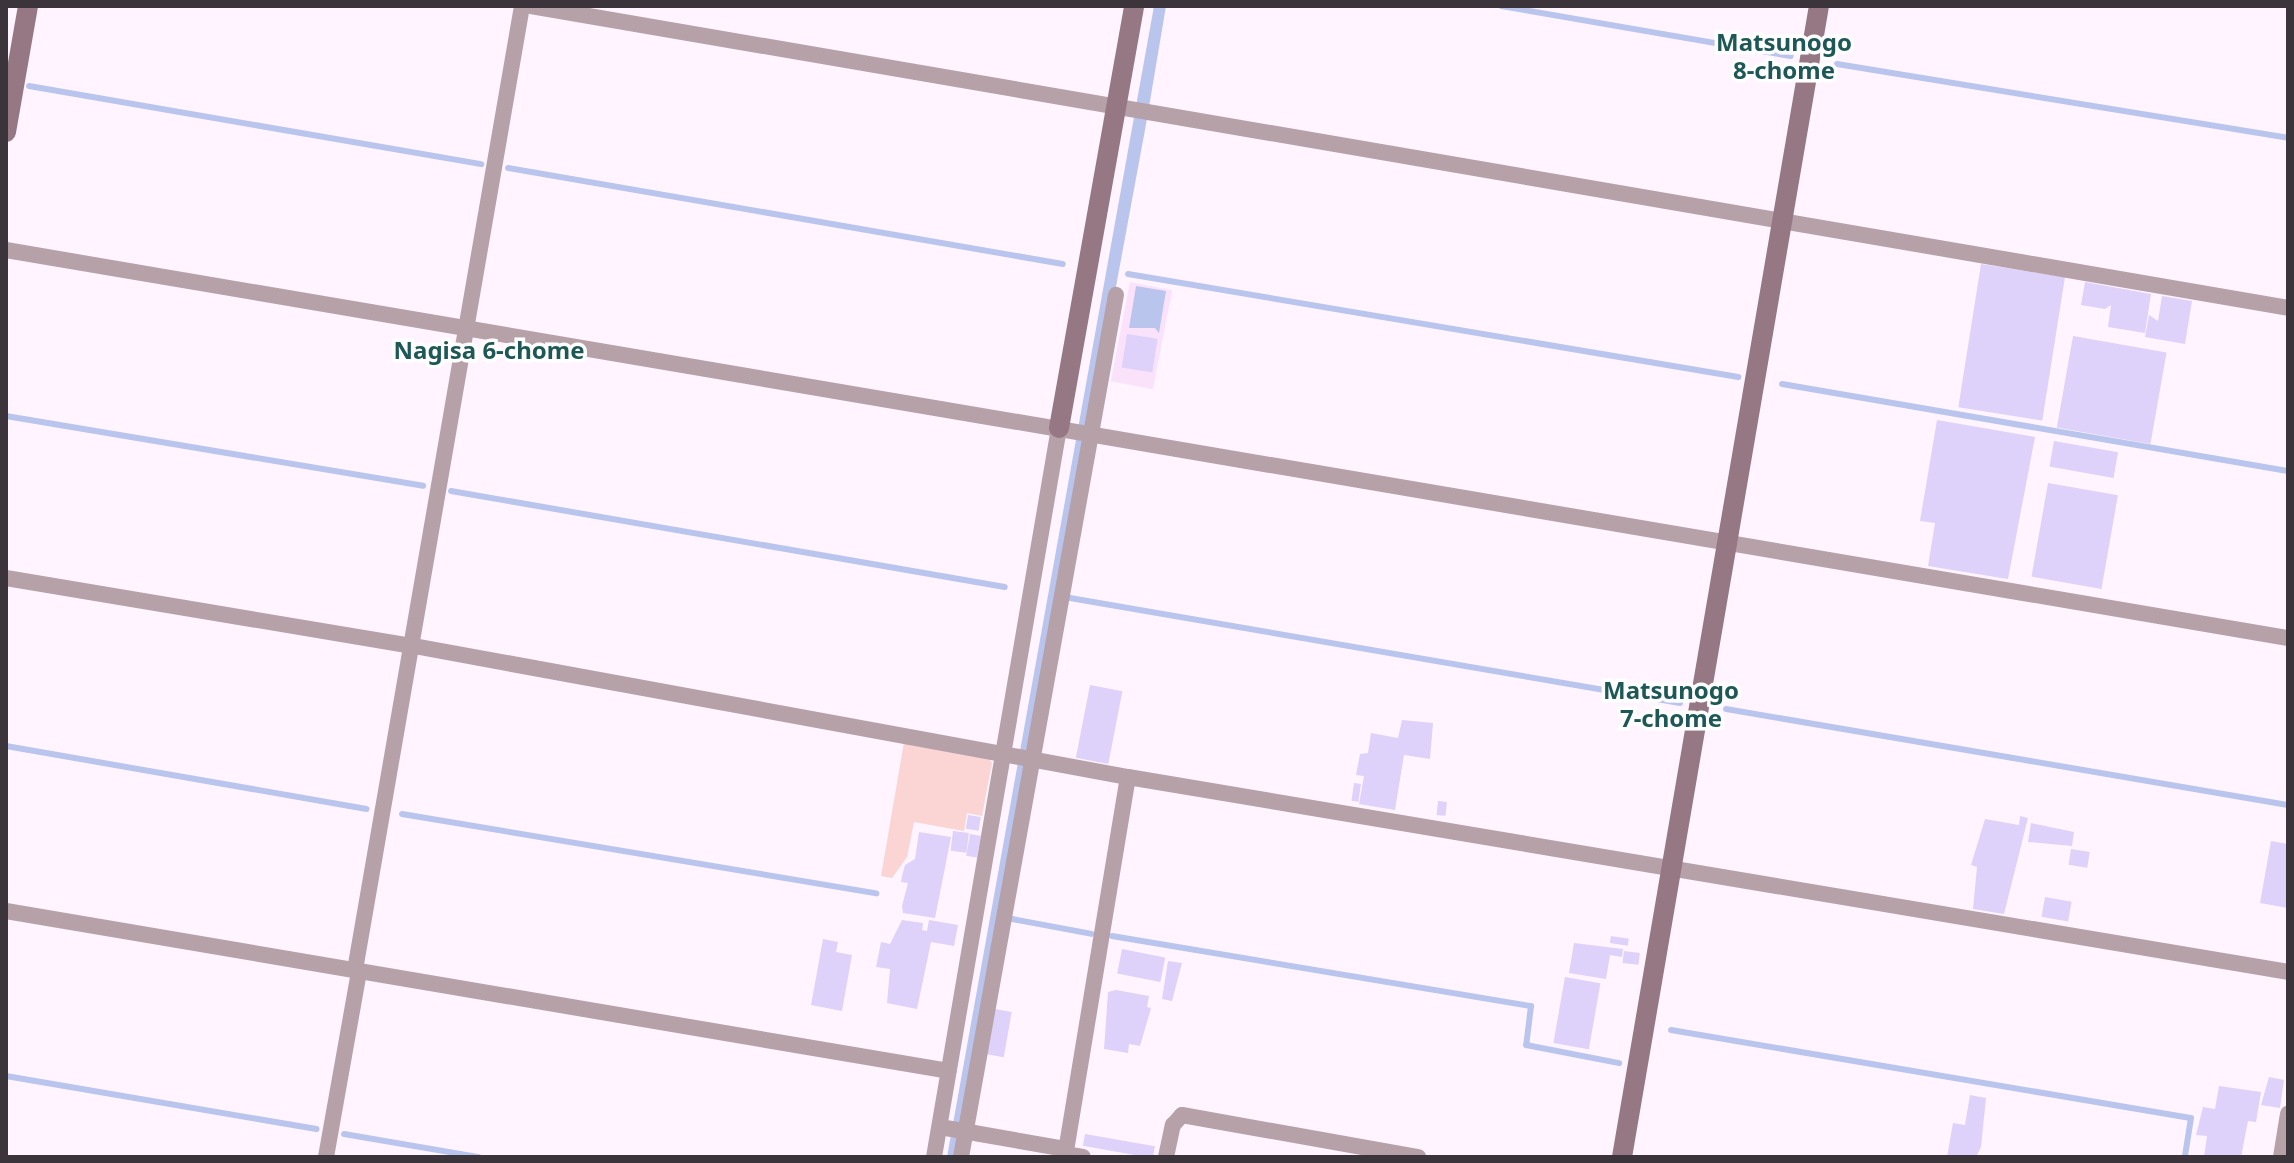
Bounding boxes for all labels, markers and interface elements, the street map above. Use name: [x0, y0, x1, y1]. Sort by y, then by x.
district label: Matsunogo 8-chome: [1716, 28, 1852, 84]
district label: Nagisa 6-chome: [393, 336, 585, 364]
district label: Matsunogo 7-chome: [1603, 676, 1739, 732]

